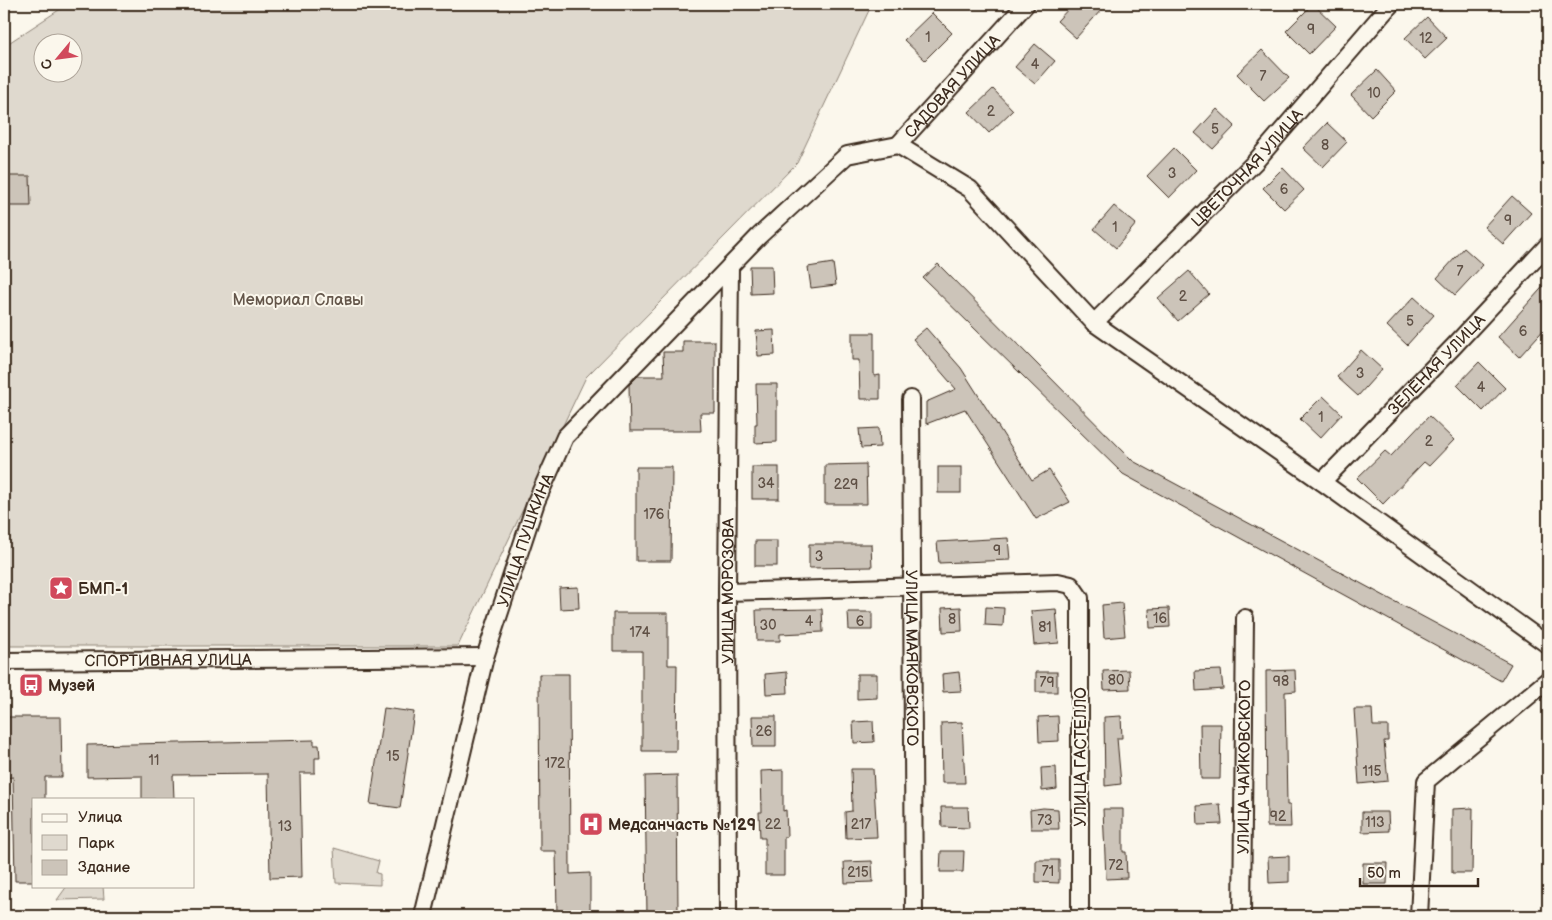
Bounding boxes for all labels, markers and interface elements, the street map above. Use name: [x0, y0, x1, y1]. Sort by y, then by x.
house number: 9: [1307, 21, 1315, 38]
house number: 1: [925, 29, 931, 46]
house number: 12: [1419, 30, 1434, 47]
street label: САДОВАЯ УЛИЦА: [901, 31, 1005, 142]
north arrow: [32, 32, 82, 82]
text: С: [37, 55, 57, 72]
house number: 4: [1031, 56, 1040, 73]
house number: 7: [1260, 68, 1267, 85]
house number: 10: [1367, 85, 1381, 102]
house number: 2: [987, 103, 996, 120]
street label: ЦВЕТОЧНАЯ УЛИЦА: [1188, 105, 1308, 231]
house number: 5: [1211, 121, 1219, 138]
house number: 8: [1321, 137, 1329, 154]
house number: 3: [1168, 165, 1176, 182]
house number: 6: [1280, 181, 1289, 198]
house number: 9: [1504, 212, 1512, 229]
house number: 1: [1112, 219, 1118, 236]
house number: 7: [1457, 263, 1464, 280]
house number: 2: [1179, 288, 1188, 305]
park label: Мемориал Славы: [232, 291, 364, 310]
street label: ЗЕЛЁНАЯ УЛИЦА: [1384, 311, 1490, 419]
house number: 5: [1406, 313, 1414, 330]
house number: 6: [1519, 323, 1528, 340]
house number: 3: [1356, 365, 1364, 382]
house number: 4: [1477, 379, 1486, 396]
house number: 1: [1318, 409, 1324, 426]
house number: 2: [1425, 433, 1434, 450]
street label: УЛИЦА ПУШКИНА: [494, 470, 559, 610]
house number: 34: [757, 475, 775, 492]
house number: 229: [834, 476, 858, 493]
house number: 176: [644, 506, 665, 523]
street label: УЛИЦА МОРОЗОВА: [719, 518, 739, 664]
house number: 9: [993, 542, 1001, 559]
house number: 3: [815, 548, 823, 565]
street label: УЛИЦА МАЯКОВСКОГО: [901, 570, 921, 747]
place icon: БМП-1: [48, 575, 74, 601]
place label: БМП-1: [78, 580, 128, 599]
house number: 16: [1153, 610, 1167, 627]
house number: 8: [948, 611, 956, 628]
house number: 4: [805, 613, 814, 630]
house number: 6: [856, 613, 865, 630]
house number: 30: [760, 617, 776, 634]
house number: 81: [1038, 619, 1052, 636]
house number: 174: [630, 624, 651, 641]
street label: СПОРТИВНАЯ УЛИЦА: [84, 651, 252, 671]
bus stop icon: Музей: [18, 672, 44, 698]
house number: 80: [1108, 672, 1124, 689]
house number: 98: [1273, 673, 1289, 690]
house number: 79: [1040, 674, 1054, 691]
place label: Музей: [48, 677, 95, 696]
street label: УЛИЦА ЧАЙКОВСКОГО: [1235, 679, 1255, 854]
street label: УЛИЦА ГАСТЕЛЛО: [1072, 687, 1091, 827]
house number: 26: [756, 723, 773, 740]
house number: 15: [386, 748, 400, 765]
house number: 11: [149, 752, 159, 769]
house number: 172: [545, 755, 566, 772]
house number: 115: [1363, 763, 1381, 780]
legend: [32, 798, 195, 888]
text: Улица: [78, 808, 123, 827]
house number: 92: [1270, 808, 1287, 825]
hospital icon: Медсанчасть №129: [578, 811, 604, 837]
house number: 73: [1037, 812, 1053, 829]
house number: 113: [1365, 814, 1385, 831]
place label: Медсанчасть №129: [608, 816, 756, 835]
house number: 22: [765, 816, 782, 833]
house number: 217: [851, 816, 871, 833]
house number: 13: [278, 818, 292, 835]
text: Парк: [78, 834, 115, 853]
scale bar: [1360, 855, 1477, 887]
house number: 72: [1108, 857, 1124, 874]
text: Здание: [78, 858, 130, 877]
house number: 71: [1042, 863, 1054, 880]
house number: 215: [847, 864, 869, 881]
text: 50 m: [1367, 864, 1401, 883]

